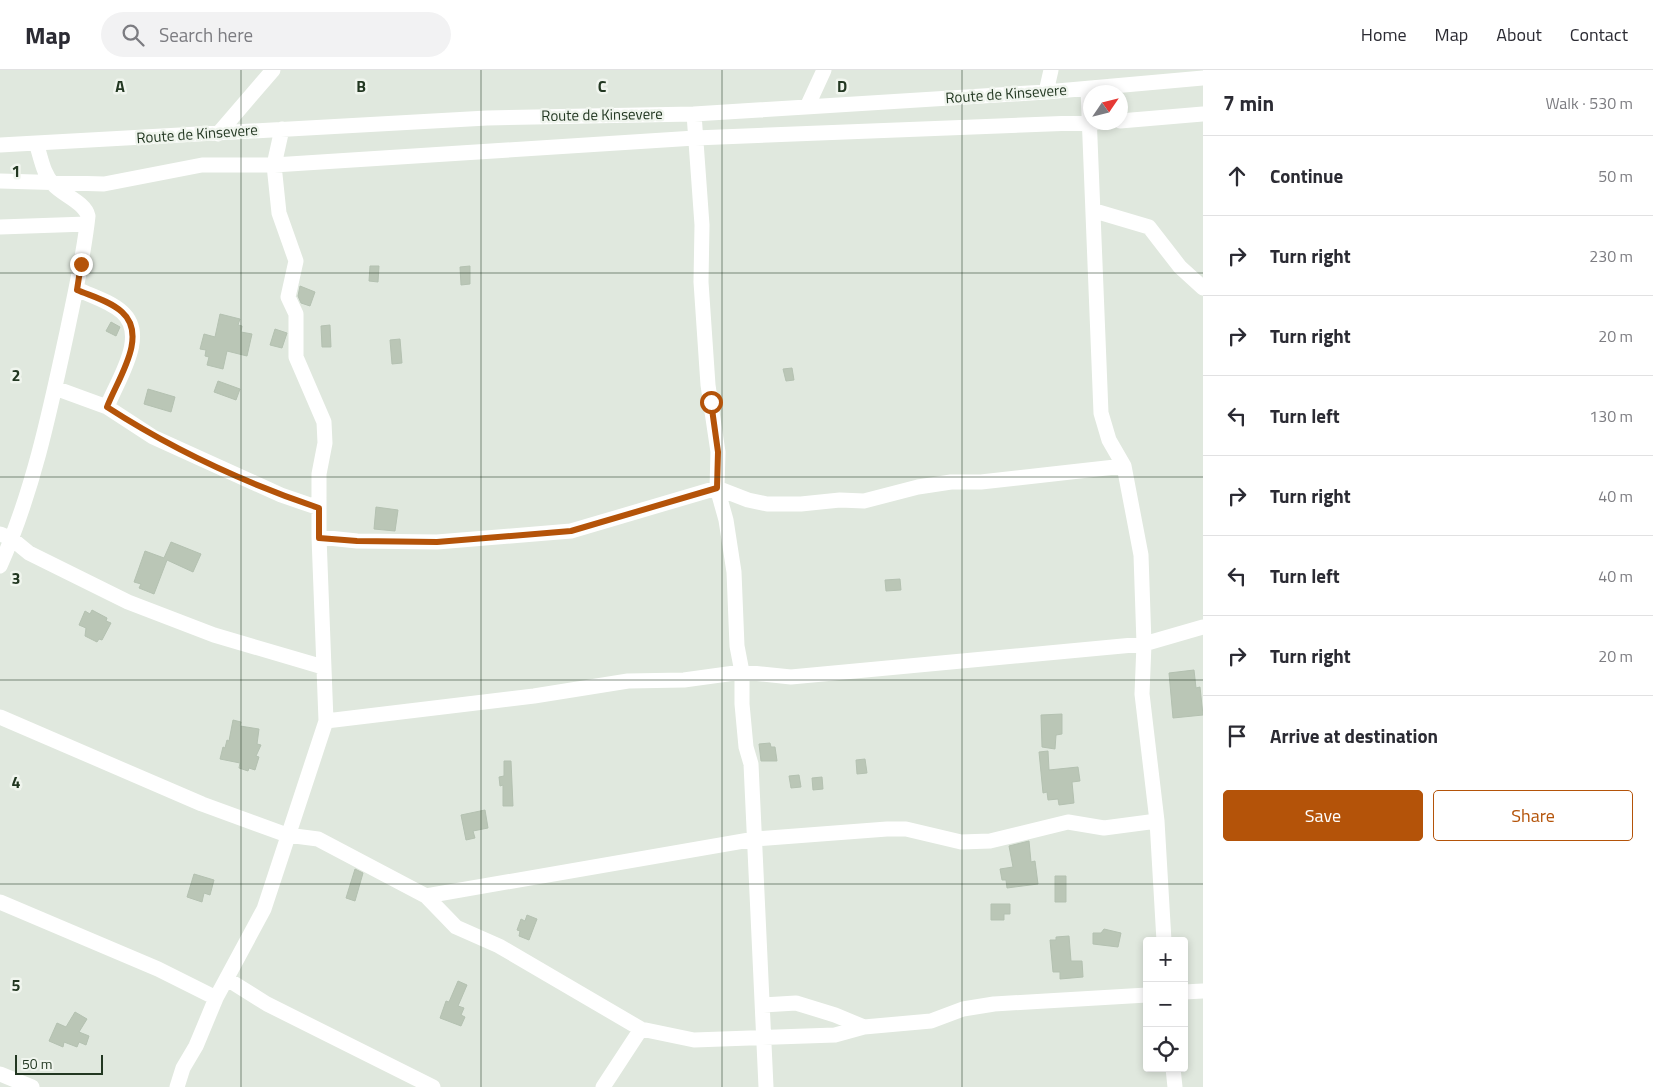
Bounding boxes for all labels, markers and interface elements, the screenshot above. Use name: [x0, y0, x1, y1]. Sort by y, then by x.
search box: [101, 12, 451, 57]
text: Map: [25, 17, 71, 53]
text: Search here: [159, 20, 253, 49]
icon: search: [119, 21, 147, 49]
text: Home: [1361, 21, 1407, 48]
text: Map: [1435, 21, 1468, 48]
text: About: [1496, 21, 1542, 48]
text: Contact: [1570, 21, 1628, 48]
text: A: [115, 74, 125, 98]
text: B: [356, 74, 366, 98]
text: C: [598, 74, 607, 98]
text: D: [837, 74, 847, 98]
street label: Route de Kinsevere: [945, 78, 1067, 109]
north arrow: [1083, 85, 1128, 130]
text: 7 min: [1223, 87, 1274, 119]
text: Walk · 530 m: [1545, 91, 1633, 115]
street label: Route de Kinsevere: [541, 102, 663, 127]
street label: Route de Kinsevere: [136, 118, 258, 149]
text: 1: [12, 159, 20, 183]
text: Continue: [1270, 161, 1343, 190]
icon: ahead: [1223, 162, 1251, 190]
text: 50 m: [1598, 164, 1633, 188]
text: Turn right: [1270, 241, 1351, 270]
icon: right: [1223, 242, 1251, 270]
text: 230 m: [1589, 244, 1633, 268]
route end: [70, 253, 93, 276]
text: Turn right: [1270, 321, 1351, 350]
icon: right: [1223, 322, 1251, 350]
text: 20 m: [1598, 324, 1633, 348]
text: 2: [12, 363, 20, 387]
route start: [700, 391, 723, 414]
text: Turn left: [1270, 401, 1340, 430]
icon: left: [1223, 402, 1251, 430]
text: 130 m: [1589, 404, 1633, 428]
text: Turn right: [1270, 481, 1351, 510]
icon: right: [1223, 482, 1251, 510]
text: 40 m: [1598, 484, 1633, 508]
text: Turn left: [1270, 561, 1340, 590]
icon: left: [1223, 562, 1251, 590]
text: 40 m: [1598, 564, 1633, 588]
text: 3: [12, 566, 20, 590]
text: Turn right: [1270, 641, 1351, 670]
icon: right: [1223, 642, 1251, 670]
text: 20 m: [1598, 644, 1633, 668]
text: Arrive at destination: [1270, 721, 1438, 750]
icon: arrive: [1223, 722, 1251, 750]
text: 4: [12, 770, 21, 794]
button: Save: [1223, 790, 1423, 841]
button: Share: [1433, 790, 1633, 841]
map controls: [1143, 937, 1188, 1072]
button: +: [1143, 937, 1188, 982]
text: 5: [12, 973, 21, 997]
button: −: [1143, 982, 1188, 1027]
button: locate: [1143, 1027, 1188, 1072]
scale bar: [15, 1052, 102, 1075]
text: 50 m: [22, 1053, 52, 1074]

